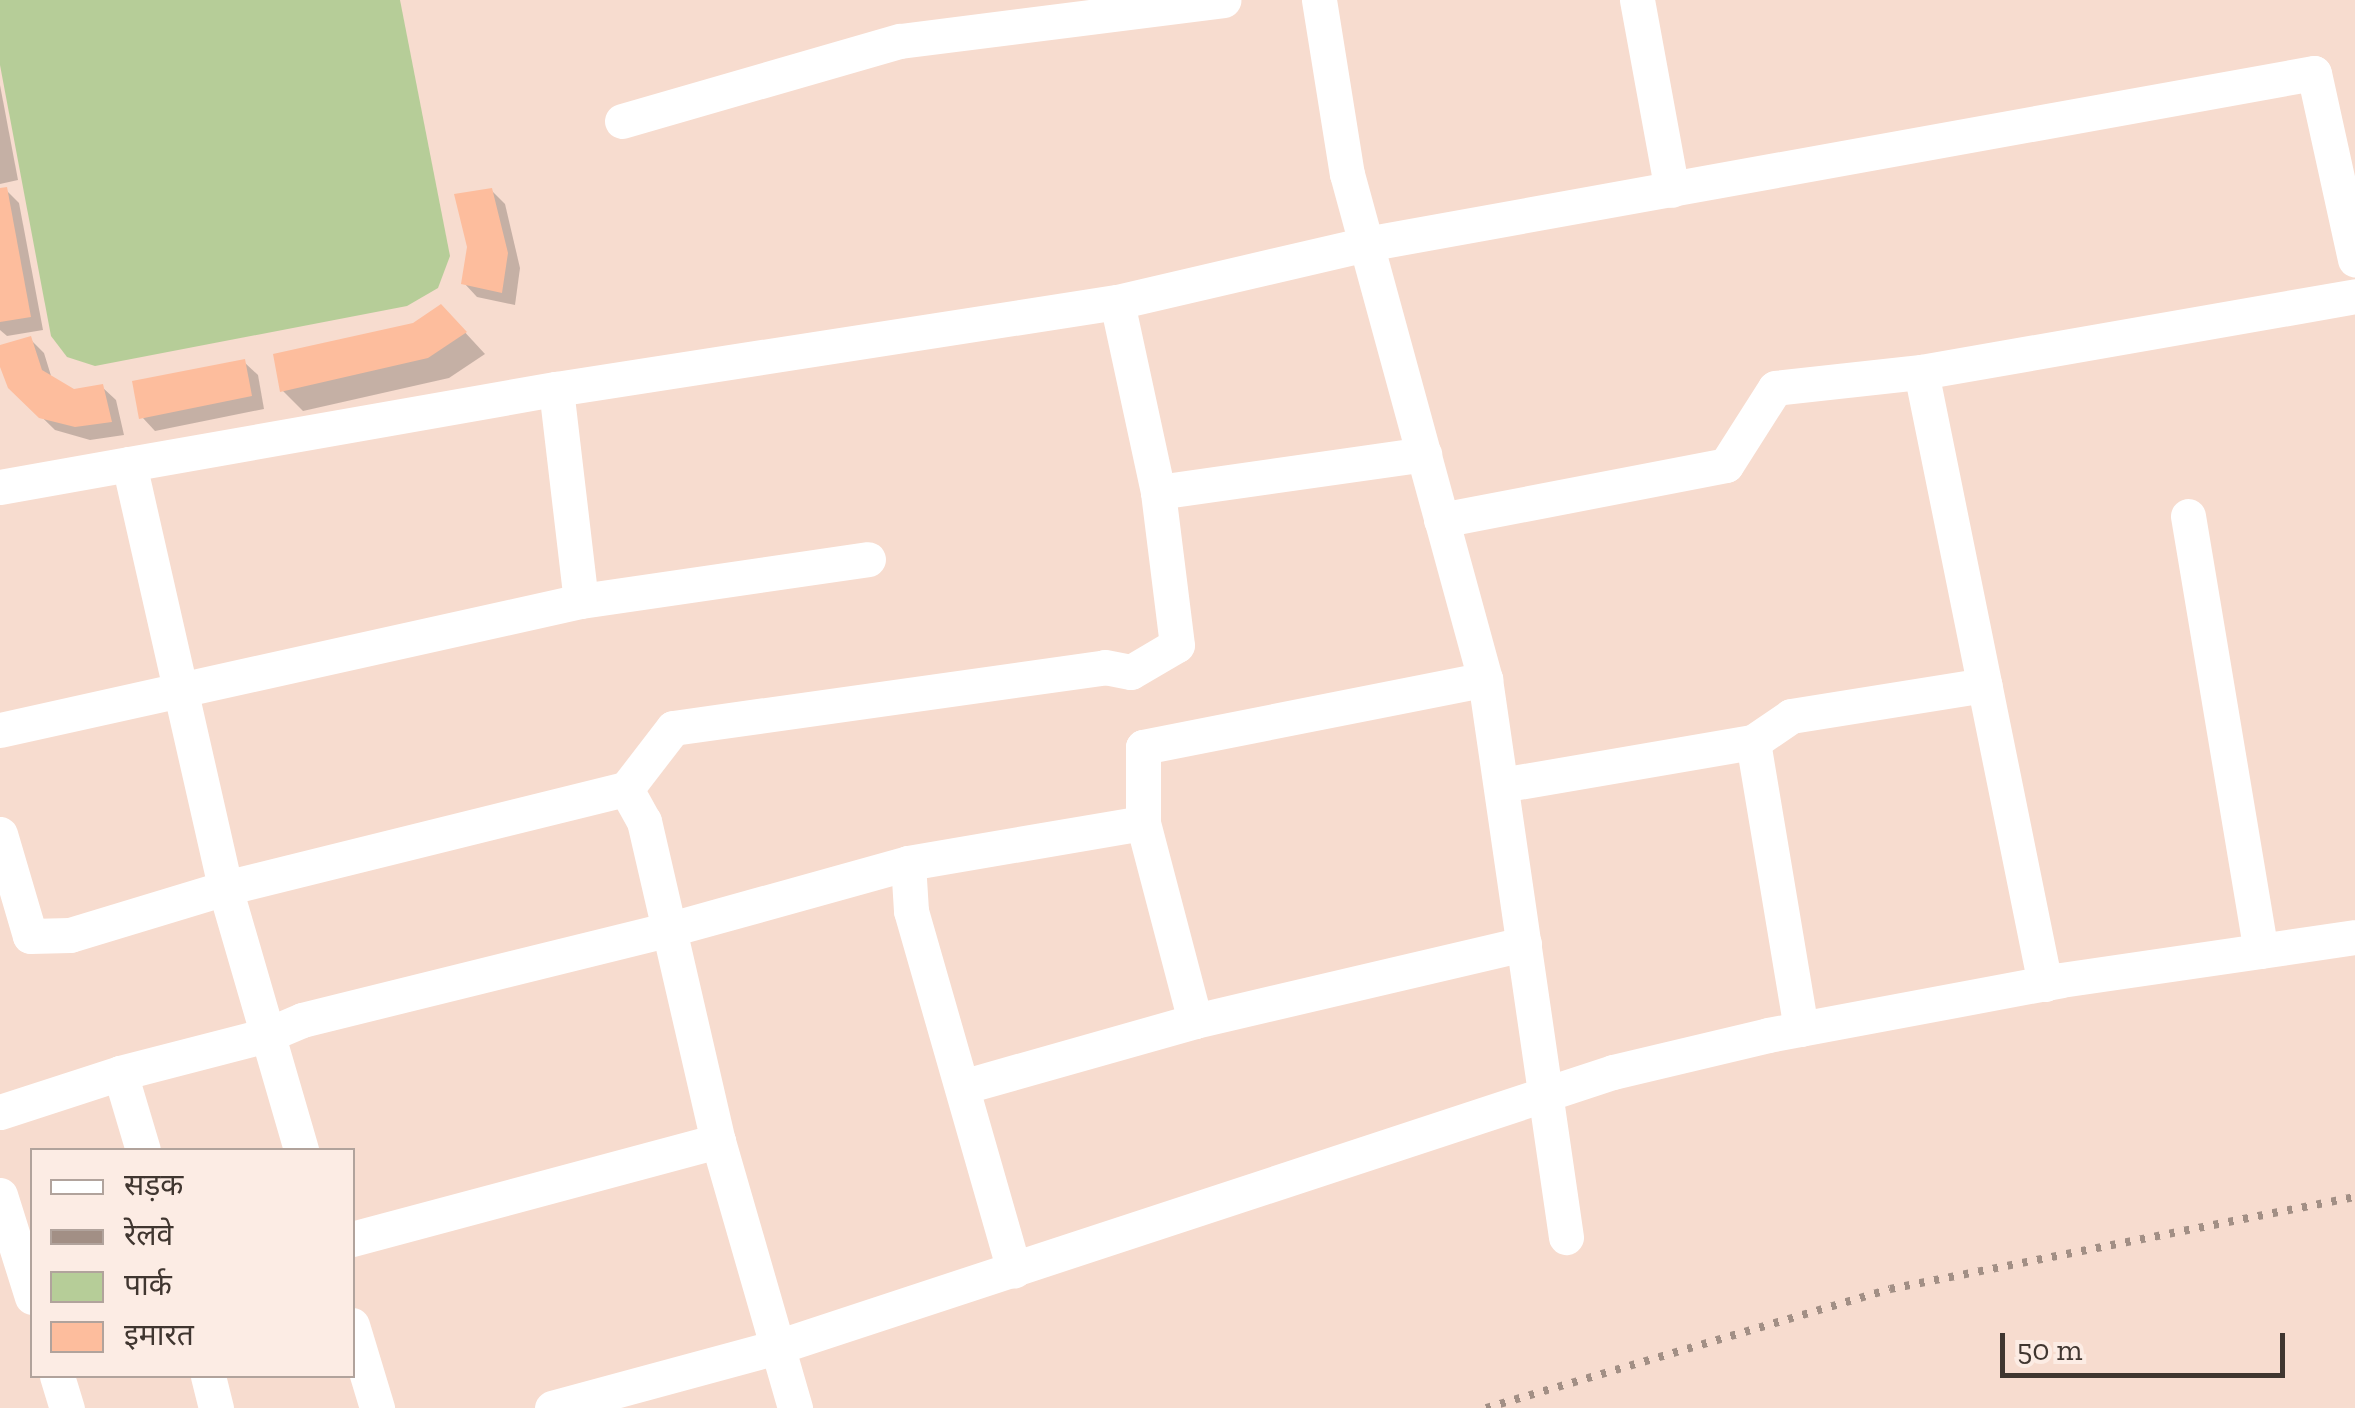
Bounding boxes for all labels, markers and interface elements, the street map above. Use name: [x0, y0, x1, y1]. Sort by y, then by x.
legend: [30, 1148, 355, 1378]
text: सड़क: [124, 1167, 183, 1203]
text: रेलवे: [124, 1217, 173, 1253]
text: पार्क: [124, 1267, 172, 1303]
scale bar: [2005, 1313, 2290, 1375]
text: इमारत: [124, 1317, 194, 1353]
text: 50 m: [2017, 1332, 2082, 1368]

